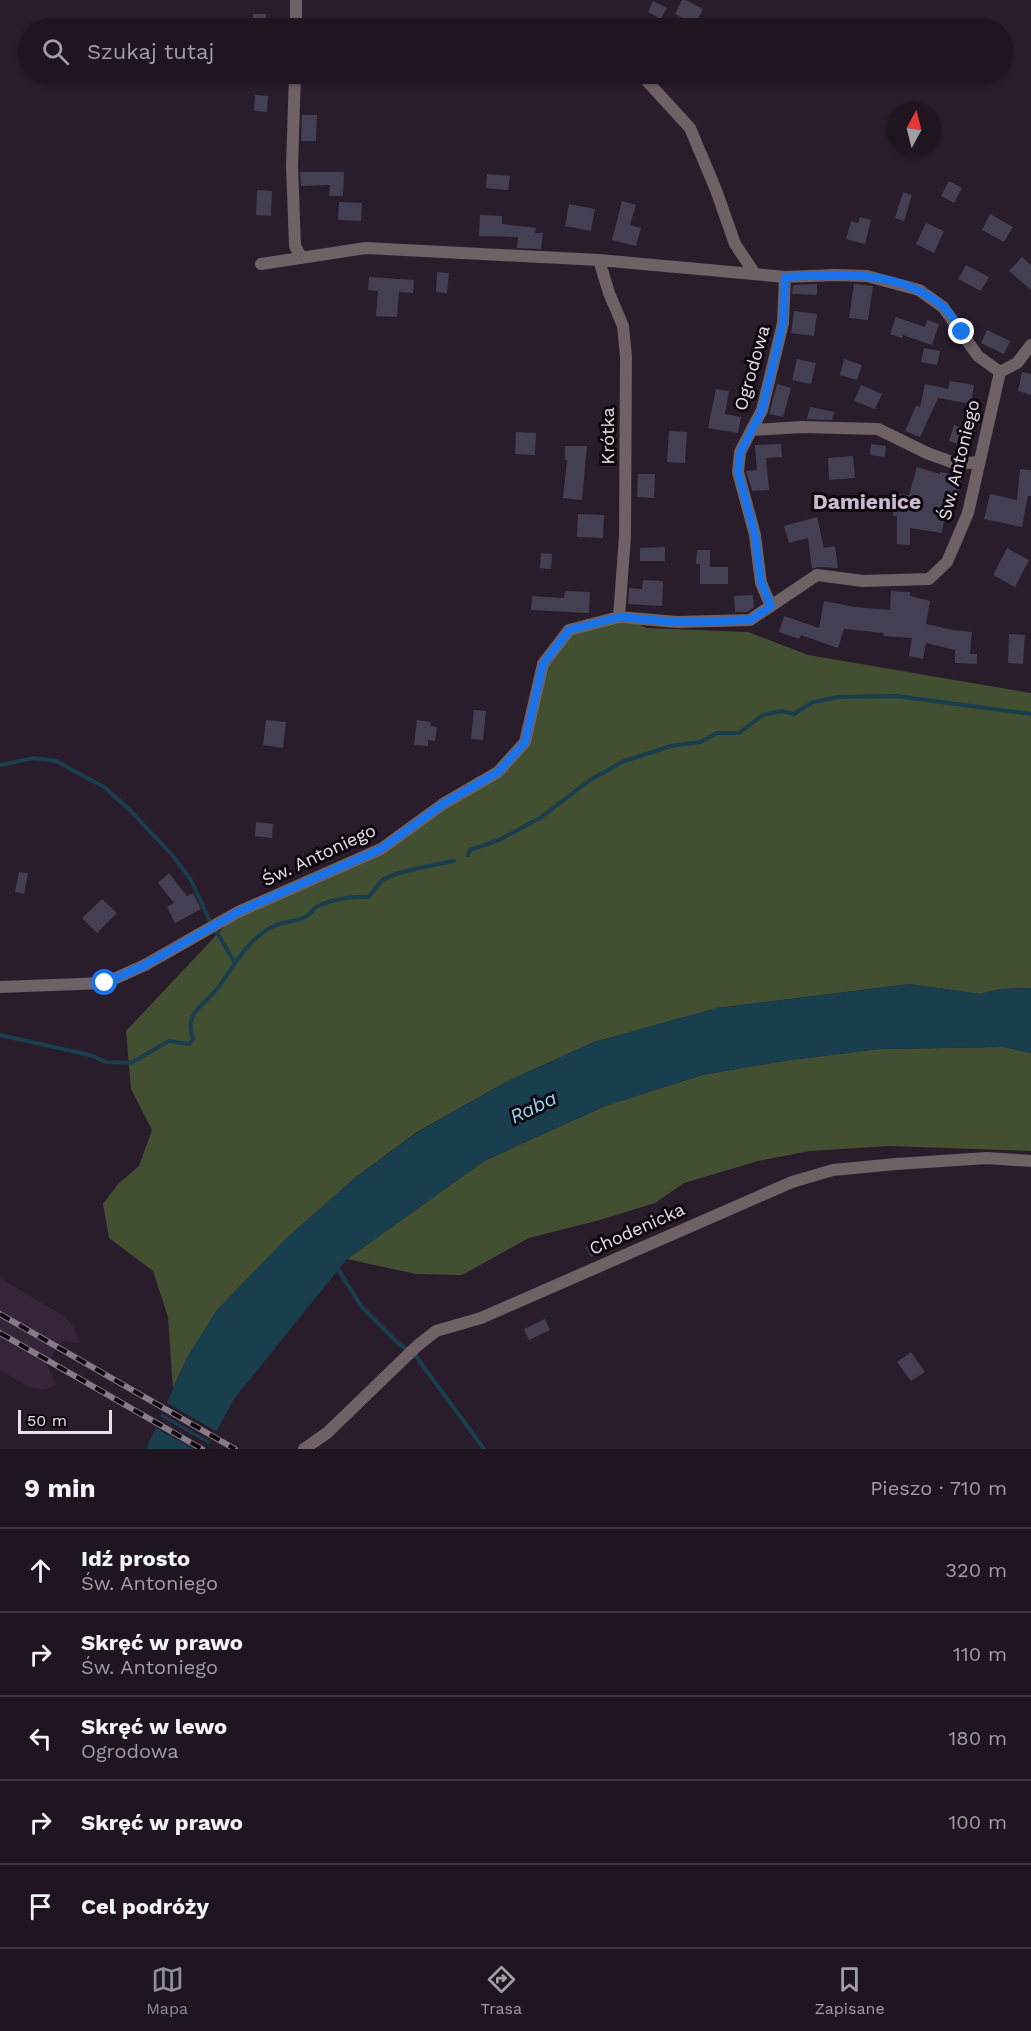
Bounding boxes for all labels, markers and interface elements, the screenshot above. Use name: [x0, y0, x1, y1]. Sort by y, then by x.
search box: [18, 18, 1013, 84]
icon: search: [39, 35, 72, 68]
text: Szukaj tutaj: [87, 39, 214, 64]
north arrow: [887, 102, 941, 156]
route end: [948, 318, 974, 344]
street label: Ogrodowa: [729, 323, 774, 413]
street label: Św. Antoniego: [933, 398, 984, 522]
street label: Krótka: [597, 407, 618, 465]
district label: Damienice: [813, 489, 921, 514]
street label: Św. Antoniego: [258, 819, 379, 890]
route start: [91, 969, 117, 995]
water label: Raba: [506, 1085, 560, 1129]
street label: Chodenicka: [586, 1198, 688, 1259]
scale bar: [18, 1407, 112, 1434]
text: 50 m: [27, 1411, 67, 1430]
text: 9 min: [24, 1473, 96, 1503]
text: Pieszo · 710 m: [870, 1476, 1007, 1500]
text: Idź prosto: [81, 1546, 190, 1571]
icon: ahead: [24, 1554, 57, 1587]
text: 320 m: [945, 1558, 1007, 1582]
text: Św. Antoniego: [81, 1571, 218, 1595]
text: Skręć w prawo: [81, 1630, 243, 1655]
icon: right: [24, 1638, 57, 1671]
text: 110 m: [953, 1642, 1007, 1666]
text: Św. Antoniego: [81, 1655, 218, 1679]
text: Skręć w lewo: [81, 1714, 227, 1739]
icon: left: [24, 1722, 57, 1755]
text: 180 m: [949, 1726, 1007, 1750]
text: Ogrodowa: [81, 1739, 178, 1763]
icon: right: [24, 1806, 57, 1839]
text: Skręć w prawo: [81, 1810, 243, 1835]
text: 100 m: [948, 1810, 1007, 1834]
icon: arrive: [24, 1890, 57, 1923]
text: Cel podróży: [81, 1894, 209, 1919]
tab: Mapa: [146, 1963, 188, 2018]
tab: Trasa: [481, 1963, 522, 2018]
tab: Zapisane: [815, 1963, 885, 2018]

